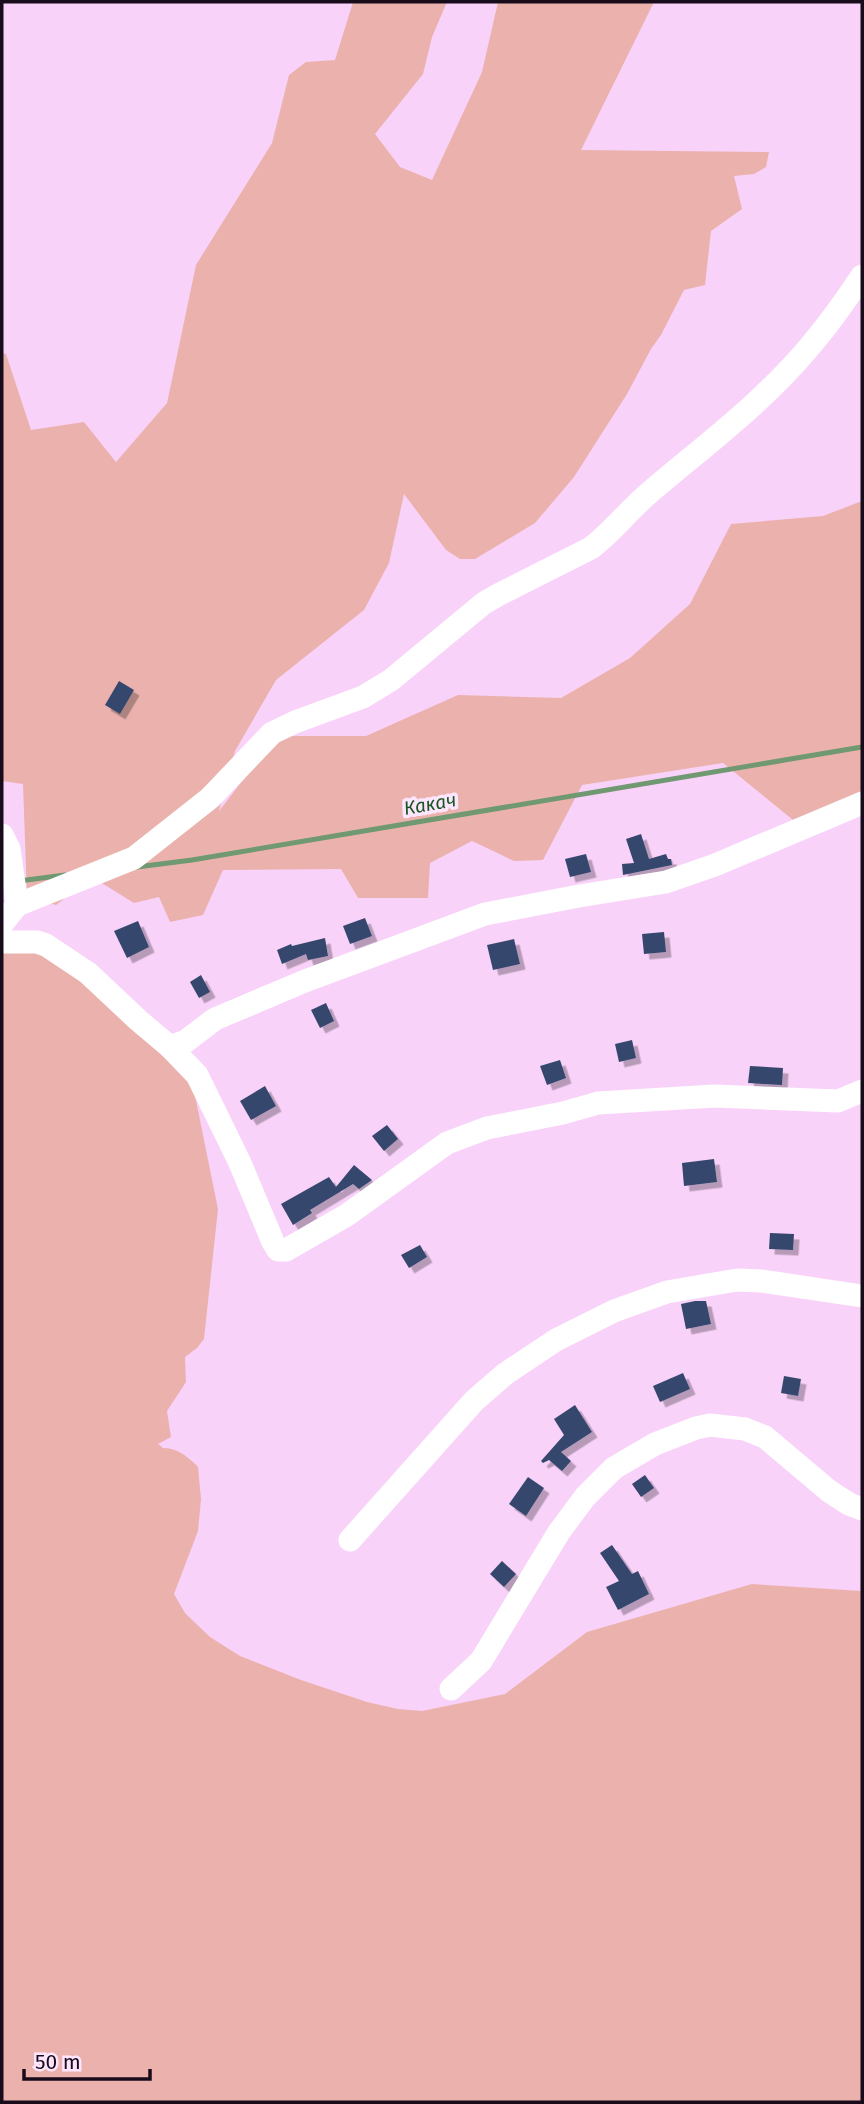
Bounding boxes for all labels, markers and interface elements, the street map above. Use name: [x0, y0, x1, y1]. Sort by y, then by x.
water label: Какач: [402, 788, 458, 820]
scale bar: [24, 2038, 150, 2082]
text: 50 m: [35, 2049, 81, 2075]

